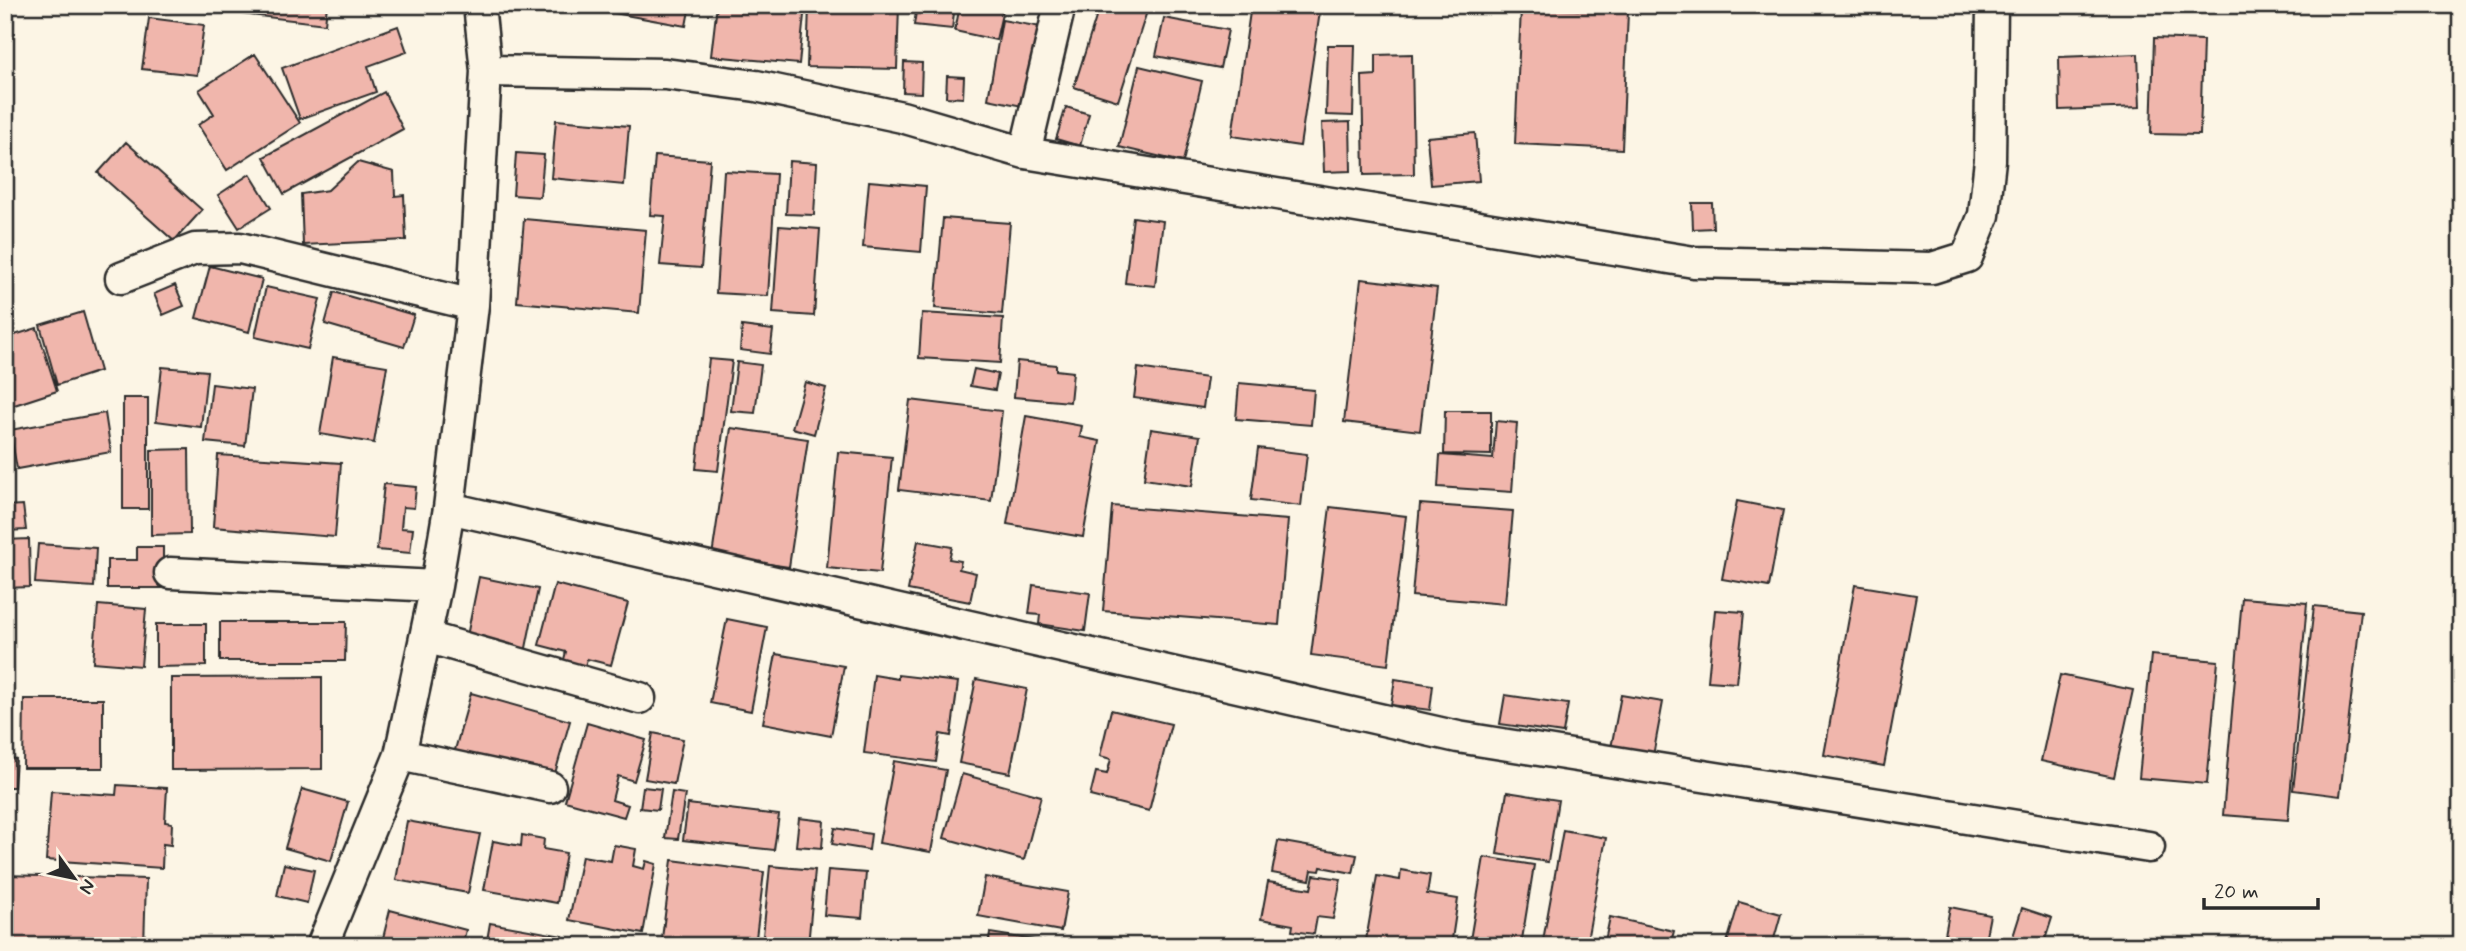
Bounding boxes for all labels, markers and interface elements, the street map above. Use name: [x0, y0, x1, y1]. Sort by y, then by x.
north arrow: [38, 842, 108, 912]
scale bar: [2204, 867, 2317, 911]
text: N: [73, 874, 101, 899]
text: 20 m: [2214, 878, 2259, 906]

